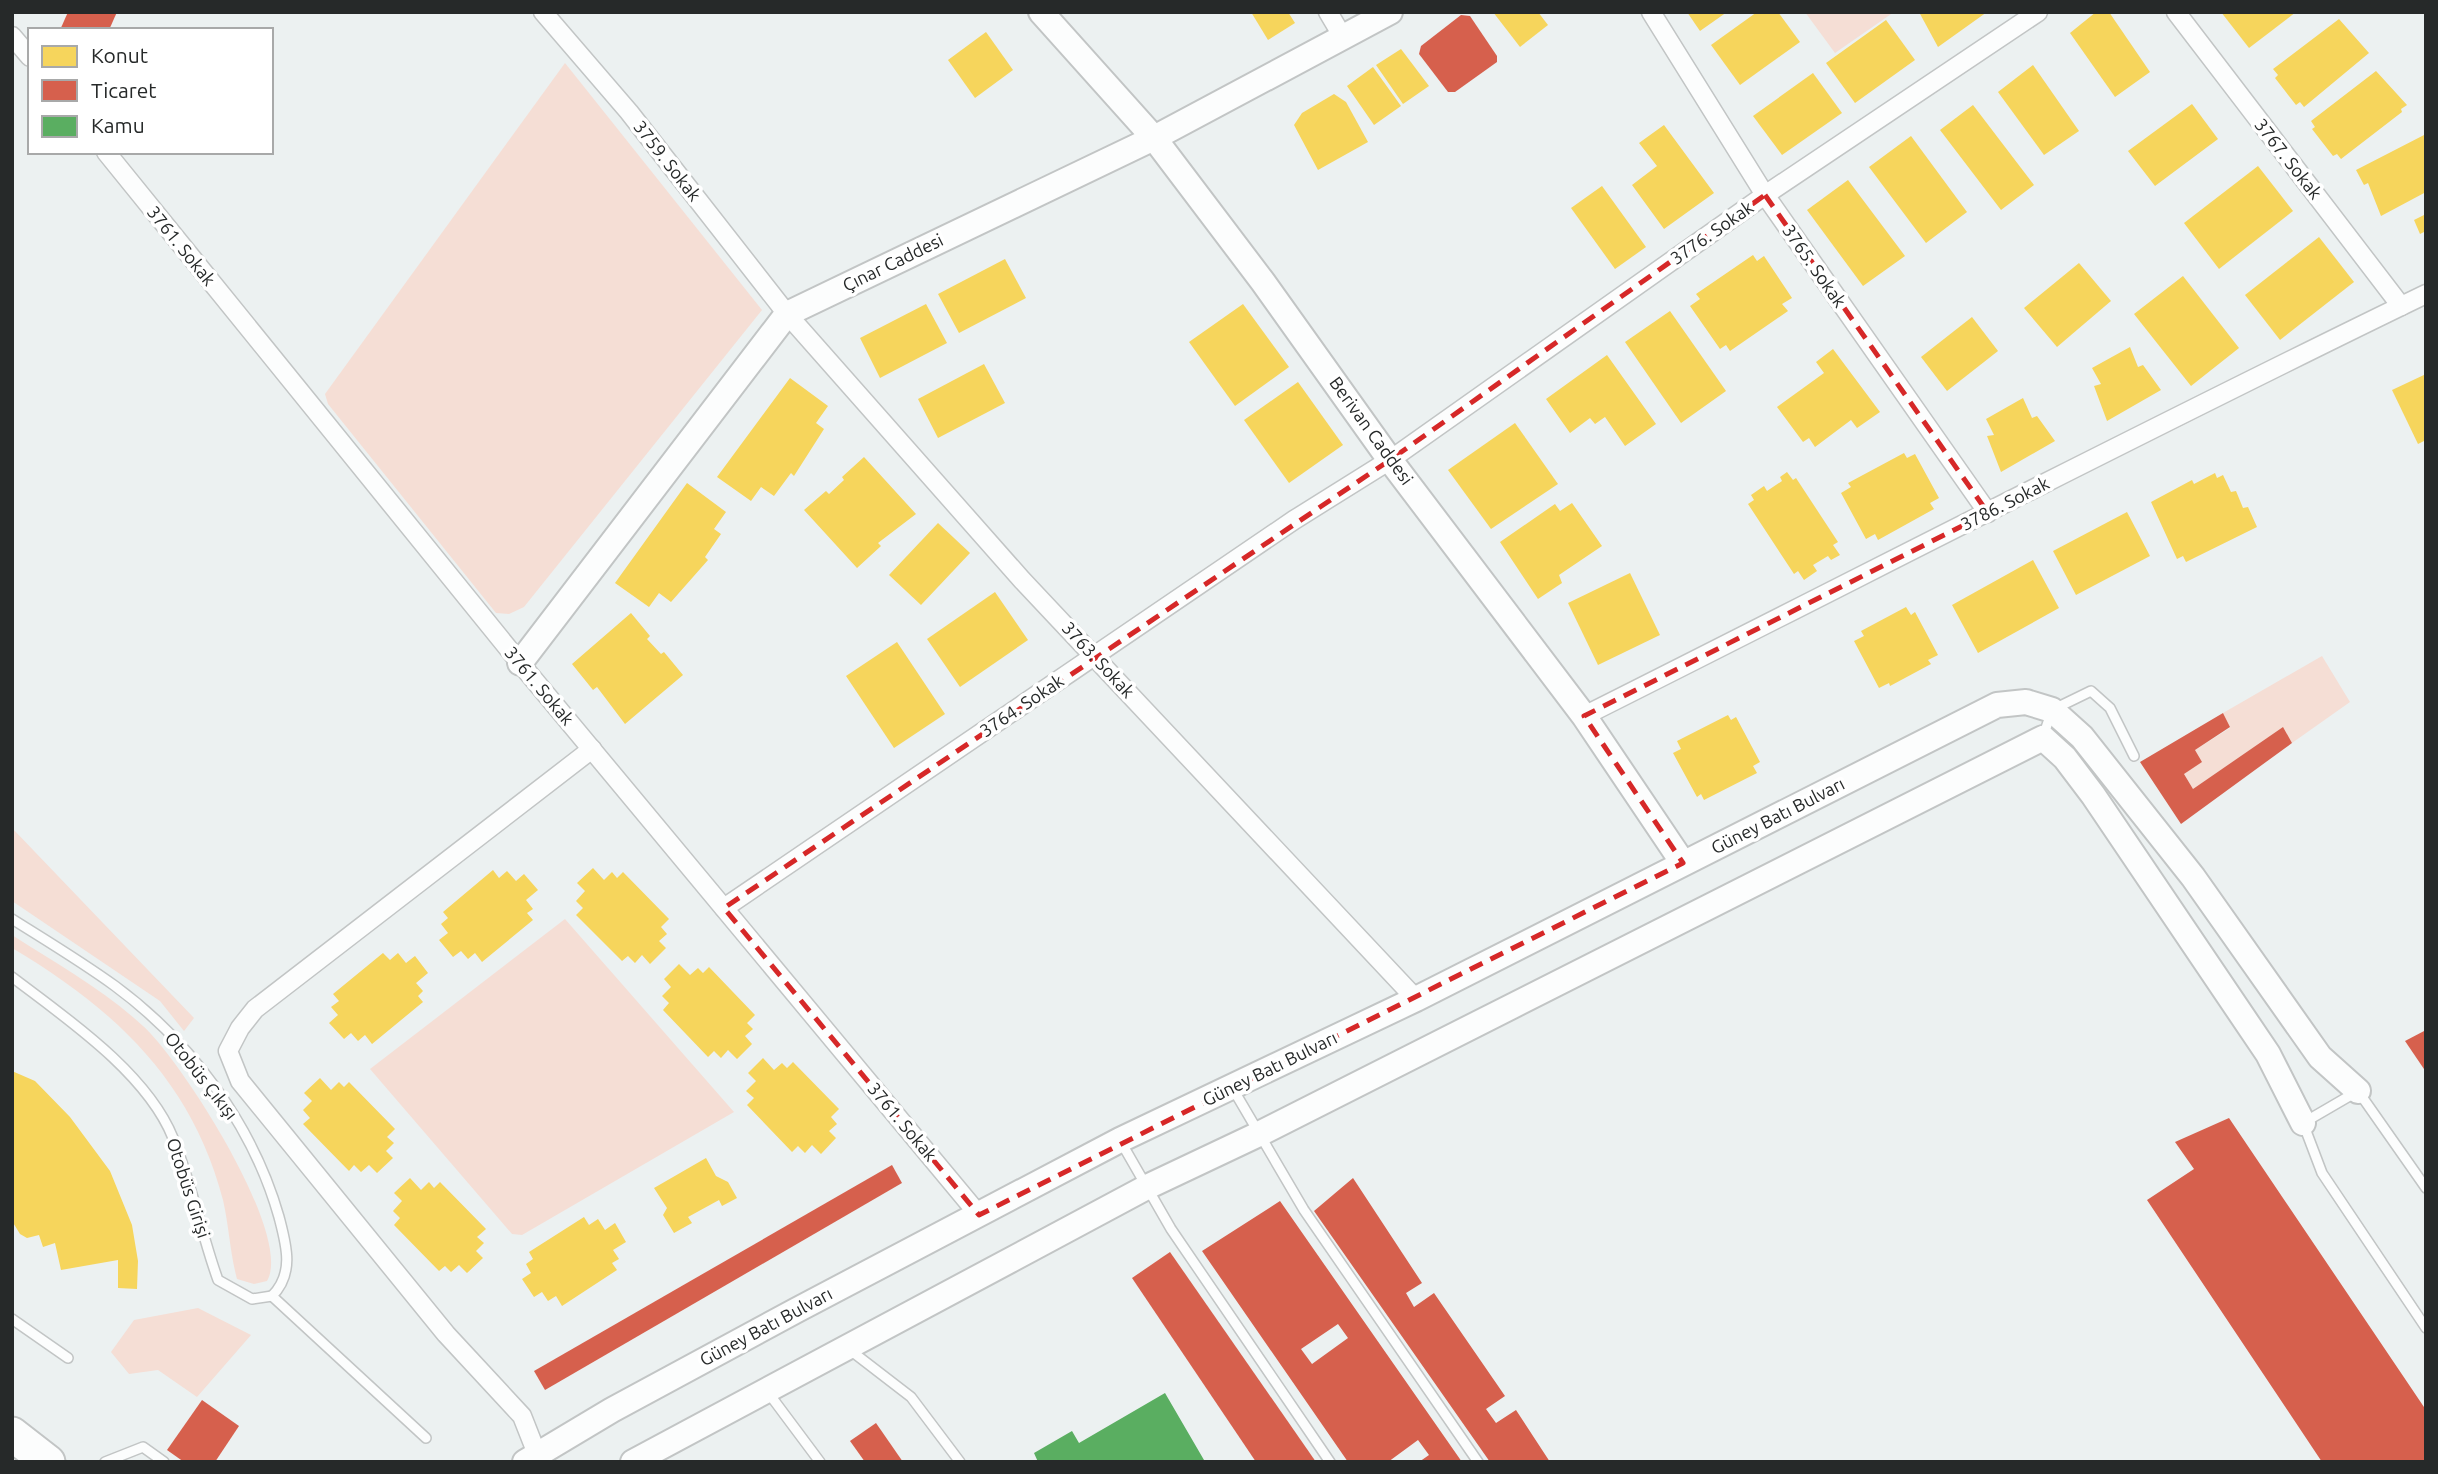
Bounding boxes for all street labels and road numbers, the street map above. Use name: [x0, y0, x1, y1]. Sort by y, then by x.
street label: 3767. Sokak: [2251, 114, 2326, 203]
street label: 3759. Sokak: [630, 116, 705, 205]
street label: 3776. Sokak: [1666, 196, 1757, 268]
street label: 3761. Sokak: [144, 202, 220, 289]
street label: 3765. Sokak: [1779, 220, 1851, 311]
street label: Çınar Caddesi: [839, 229, 946, 295]
street label: Berivan Caddesi: [1326, 373, 1418, 488]
street label: 3786. Sokak: [1957, 472, 2052, 534]
street label: 3763. Sokak: [1058, 617, 1139, 701]
street label: 3761. Sokak: [501, 642, 578, 729]
street label: 3764. Sokak: [976, 670, 1067, 740]
street label: Güney Batı Bulvarı: [1707, 773, 1848, 857]
street label: Güney Batı Bulvarı: [1199, 1027, 1340, 1109]
street label: Otobüs Çıkışı: [161, 1028, 242, 1123]
street label: 3761. Sokak: [864, 1078, 941, 1165]
street label: Otobüs Girişi: [163, 1135, 215, 1240]
street label: Güney Batı Bulvarı: [696, 1283, 835, 1369]

